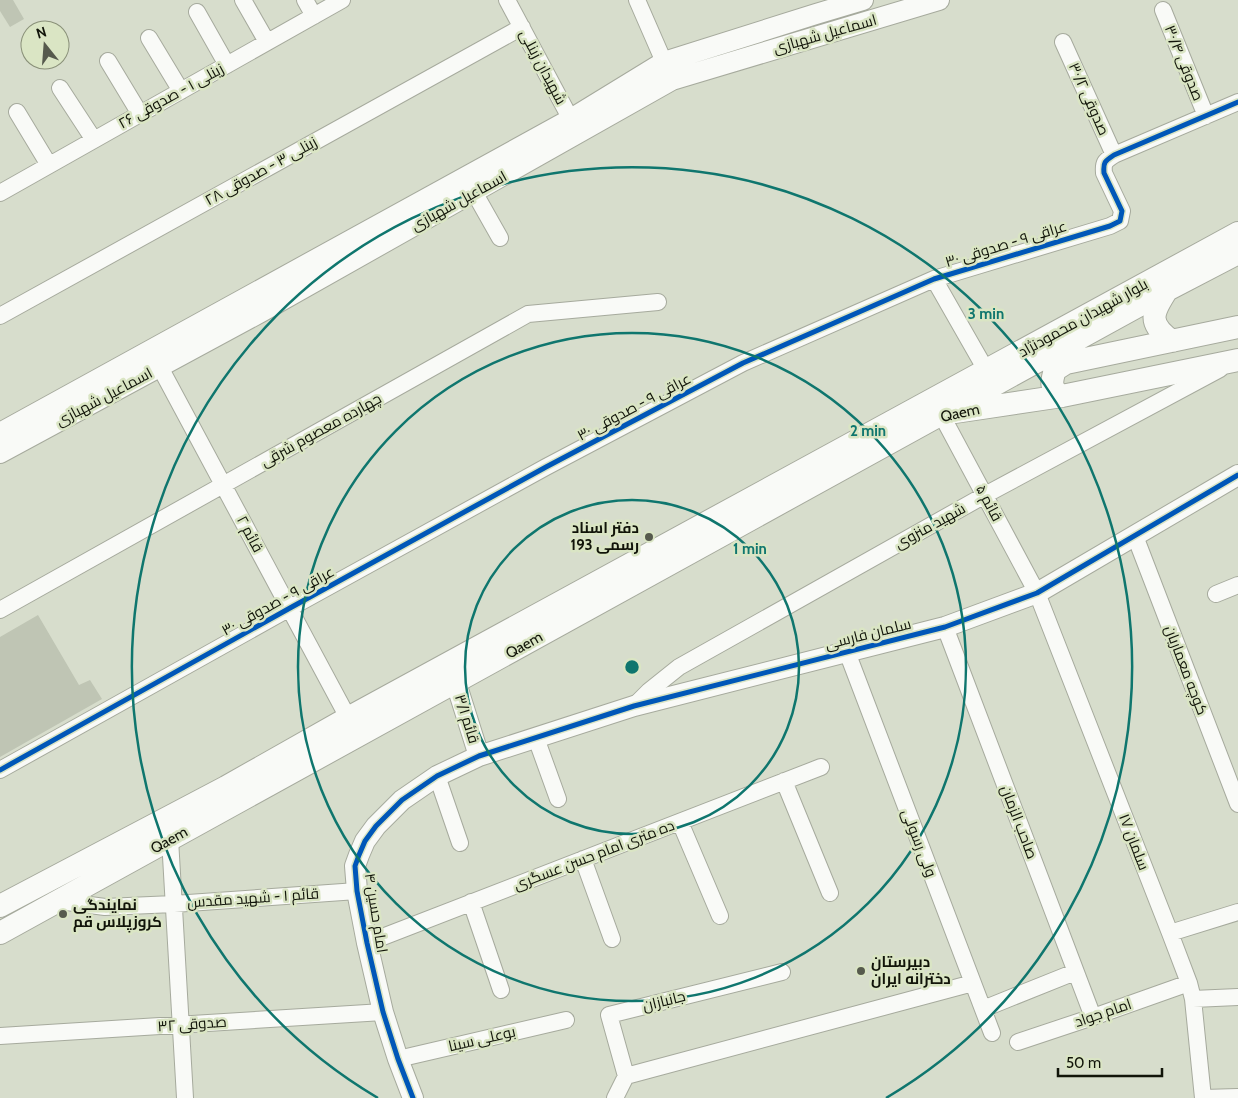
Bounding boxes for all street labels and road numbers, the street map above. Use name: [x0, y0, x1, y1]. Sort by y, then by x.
street label: اسماعیل شهبازی: [771, 11, 879, 58]
street label: صدوقی ۳۰/۴: [1160, 23, 1207, 104]
street label: شهیدان زینلی: [515, 26, 570, 108]
street label: زینلی ۱ - صدوقی ۲۶: [115, 60, 227, 133]
street label: صدوقی ۳۰/۲: [1064, 60, 1113, 139]
street label: زینلی ۳ - صدوقی ۲۸: [202, 133, 321, 210]
street label: اسماعیل شهبازی: [408, 167, 510, 236]
street label: عراقی ۹ - صدوقی ۳۰: [943, 217, 1069, 272]
street label: بلوار شهیدان محمودنژاد: [1015, 275, 1151, 362]
street label: اسماعیل شهبازی: [53, 364, 156, 431]
street label: عراقی ۹ - صدوقی ۳۰: [574, 369, 694, 445]
street label: چهارده معصوم شرقی: [257, 389, 385, 472]
street label: Qaem: [939, 400, 981, 426]
street label: قائم ۵: [971, 482, 1006, 525]
street label: شهید منزوی: [891, 499, 969, 554]
street label: قائم ۲: [232, 513, 267, 556]
street label: عراقی ۹ - صدوقی ۳۰: [218, 563, 338, 640]
street label: سلمان فارسی: [823, 615, 913, 654]
street label: کوچه معماریان: [1160, 623, 1211, 718]
street label: Qaem: [502, 628, 546, 662]
street label: قائم ۳/۱: [450, 692, 483, 746]
street label: صاحب الزمان: [996, 783, 1041, 862]
street label: ولی رسولی: [897, 806, 940, 880]
street label: سلمان ۱۷: [1114, 811, 1153, 873]
street label: ده متری امام حسن عسگری: [511, 816, 677, 895]
street label: Qaem: [147, 823, 191, 857]
street label: امام حسین ۴: [360, 872, 391, 954]
street label: قائم ۱ - شهید مقدس: [186, 884, 320, 913]
street label: جانبازان: [641, 987, 688, 1016]
street label: امام جواد: [1072, 995, 1134, 1032]
street label: صدوقی ۳۲: [157, 1013, 227, 1036]
street label: بوعلی سینا: [447, 1023, 518, 1056]

